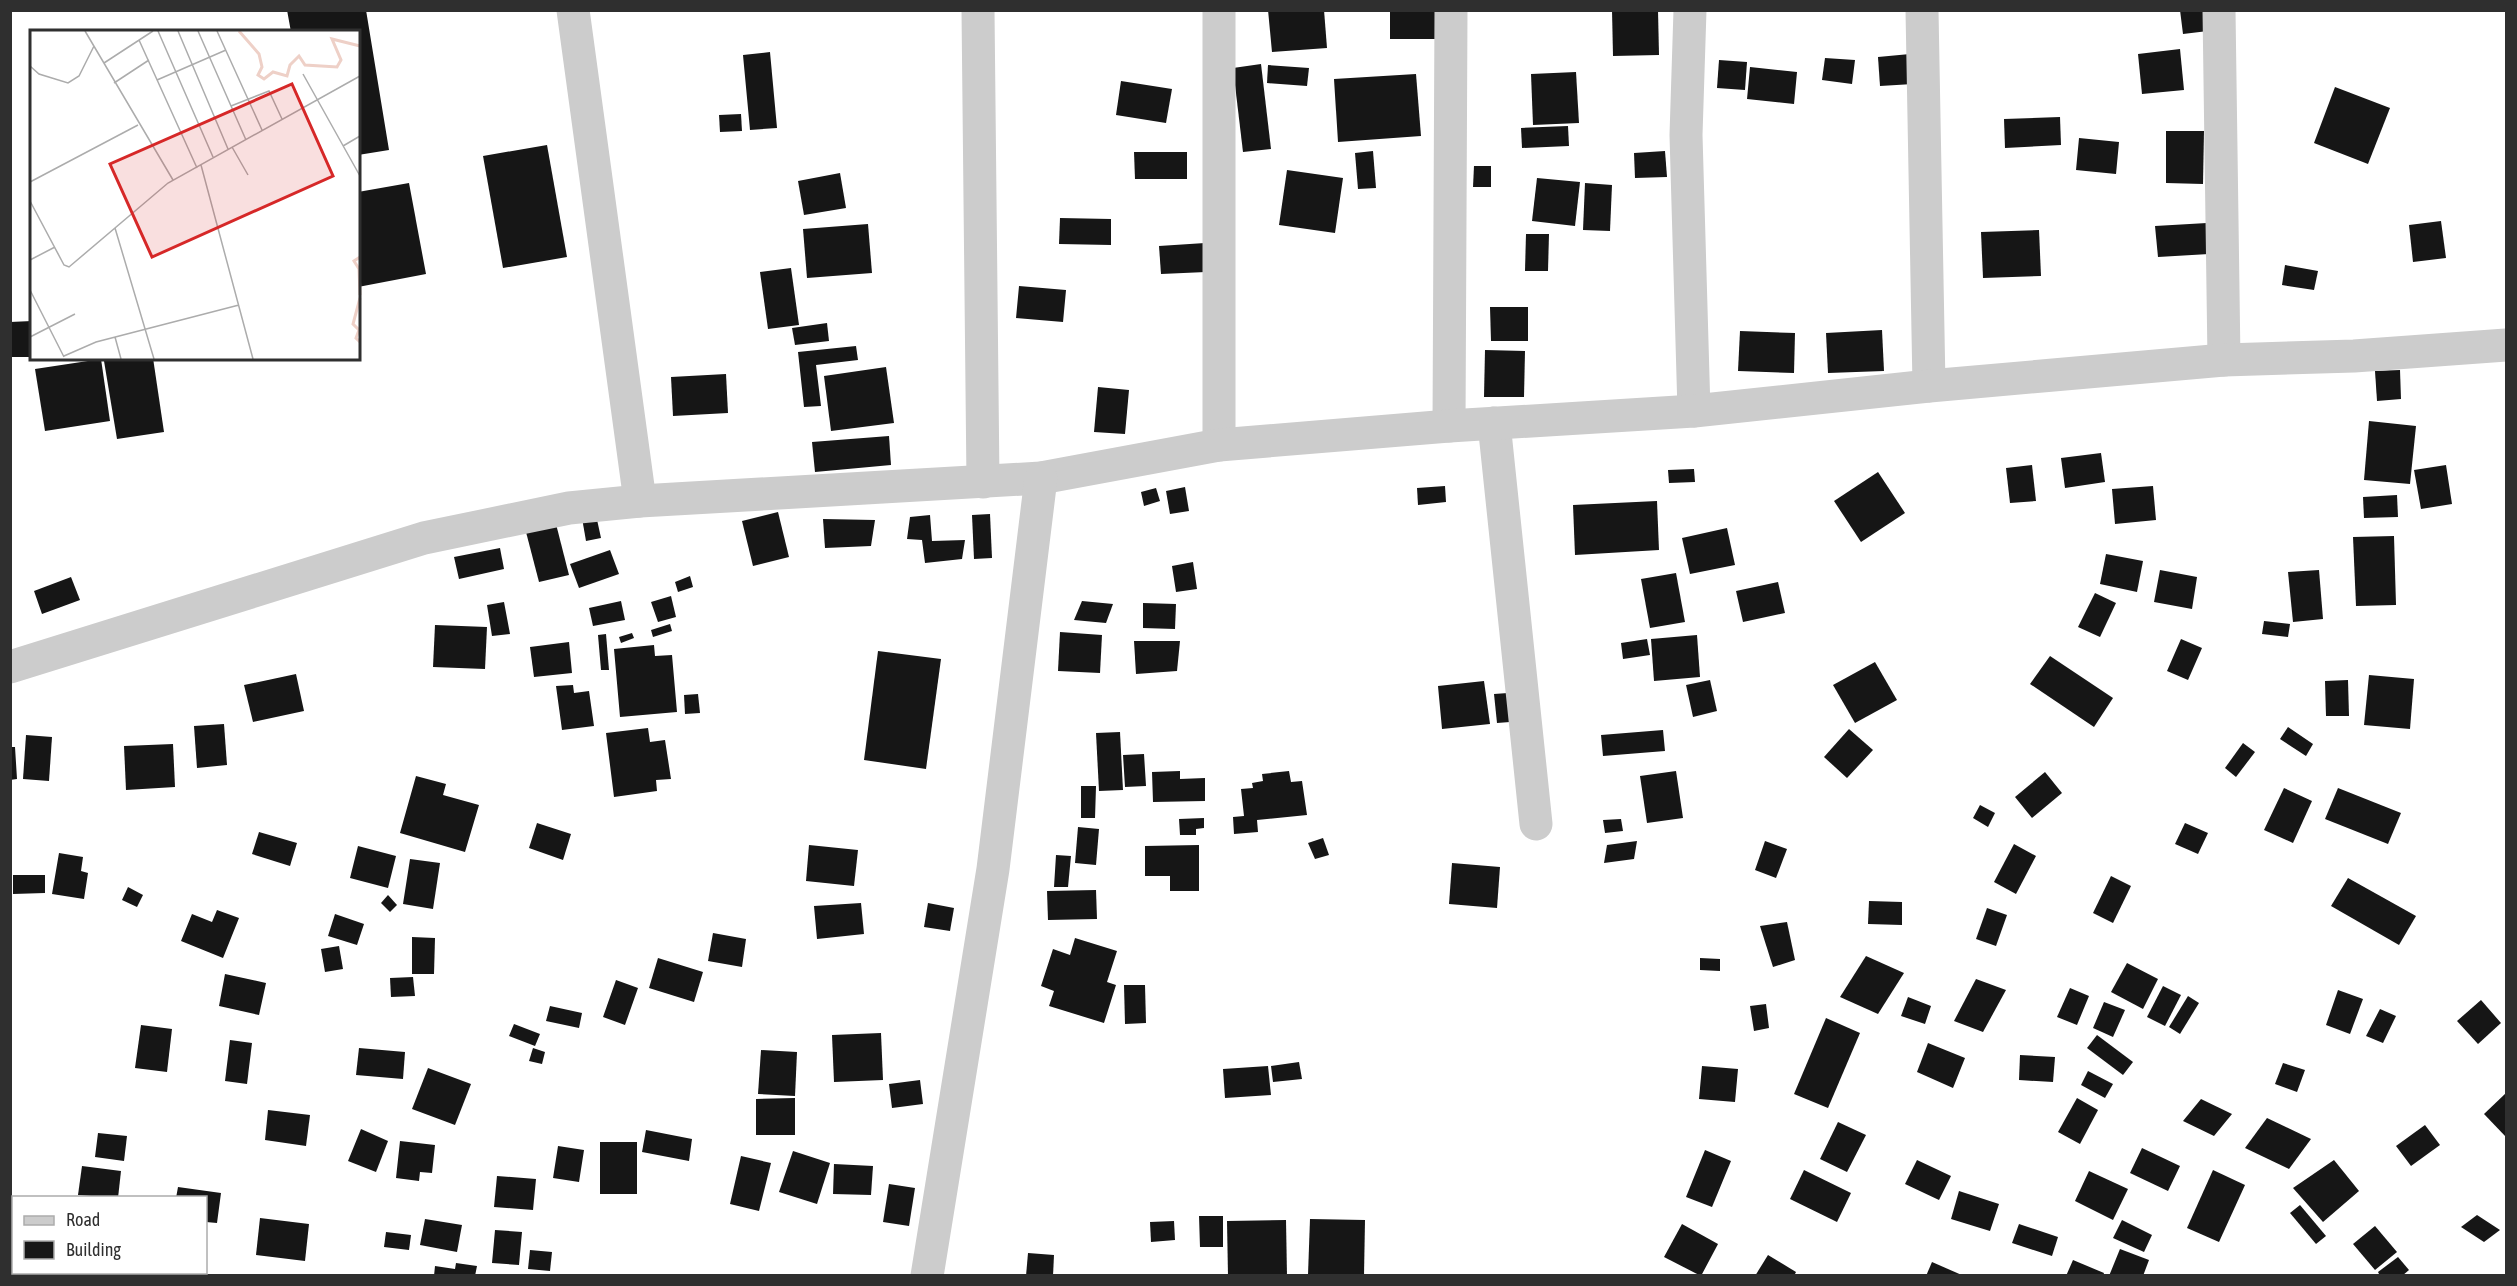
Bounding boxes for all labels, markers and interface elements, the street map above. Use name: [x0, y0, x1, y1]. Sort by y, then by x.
inset map: [30, 30, 360, 360]
legend: [12, 1196, 207, 1274]
text: Road: [66, 1209, 100, 1230]
text: Building: [66, 1239, 121, 1260]

